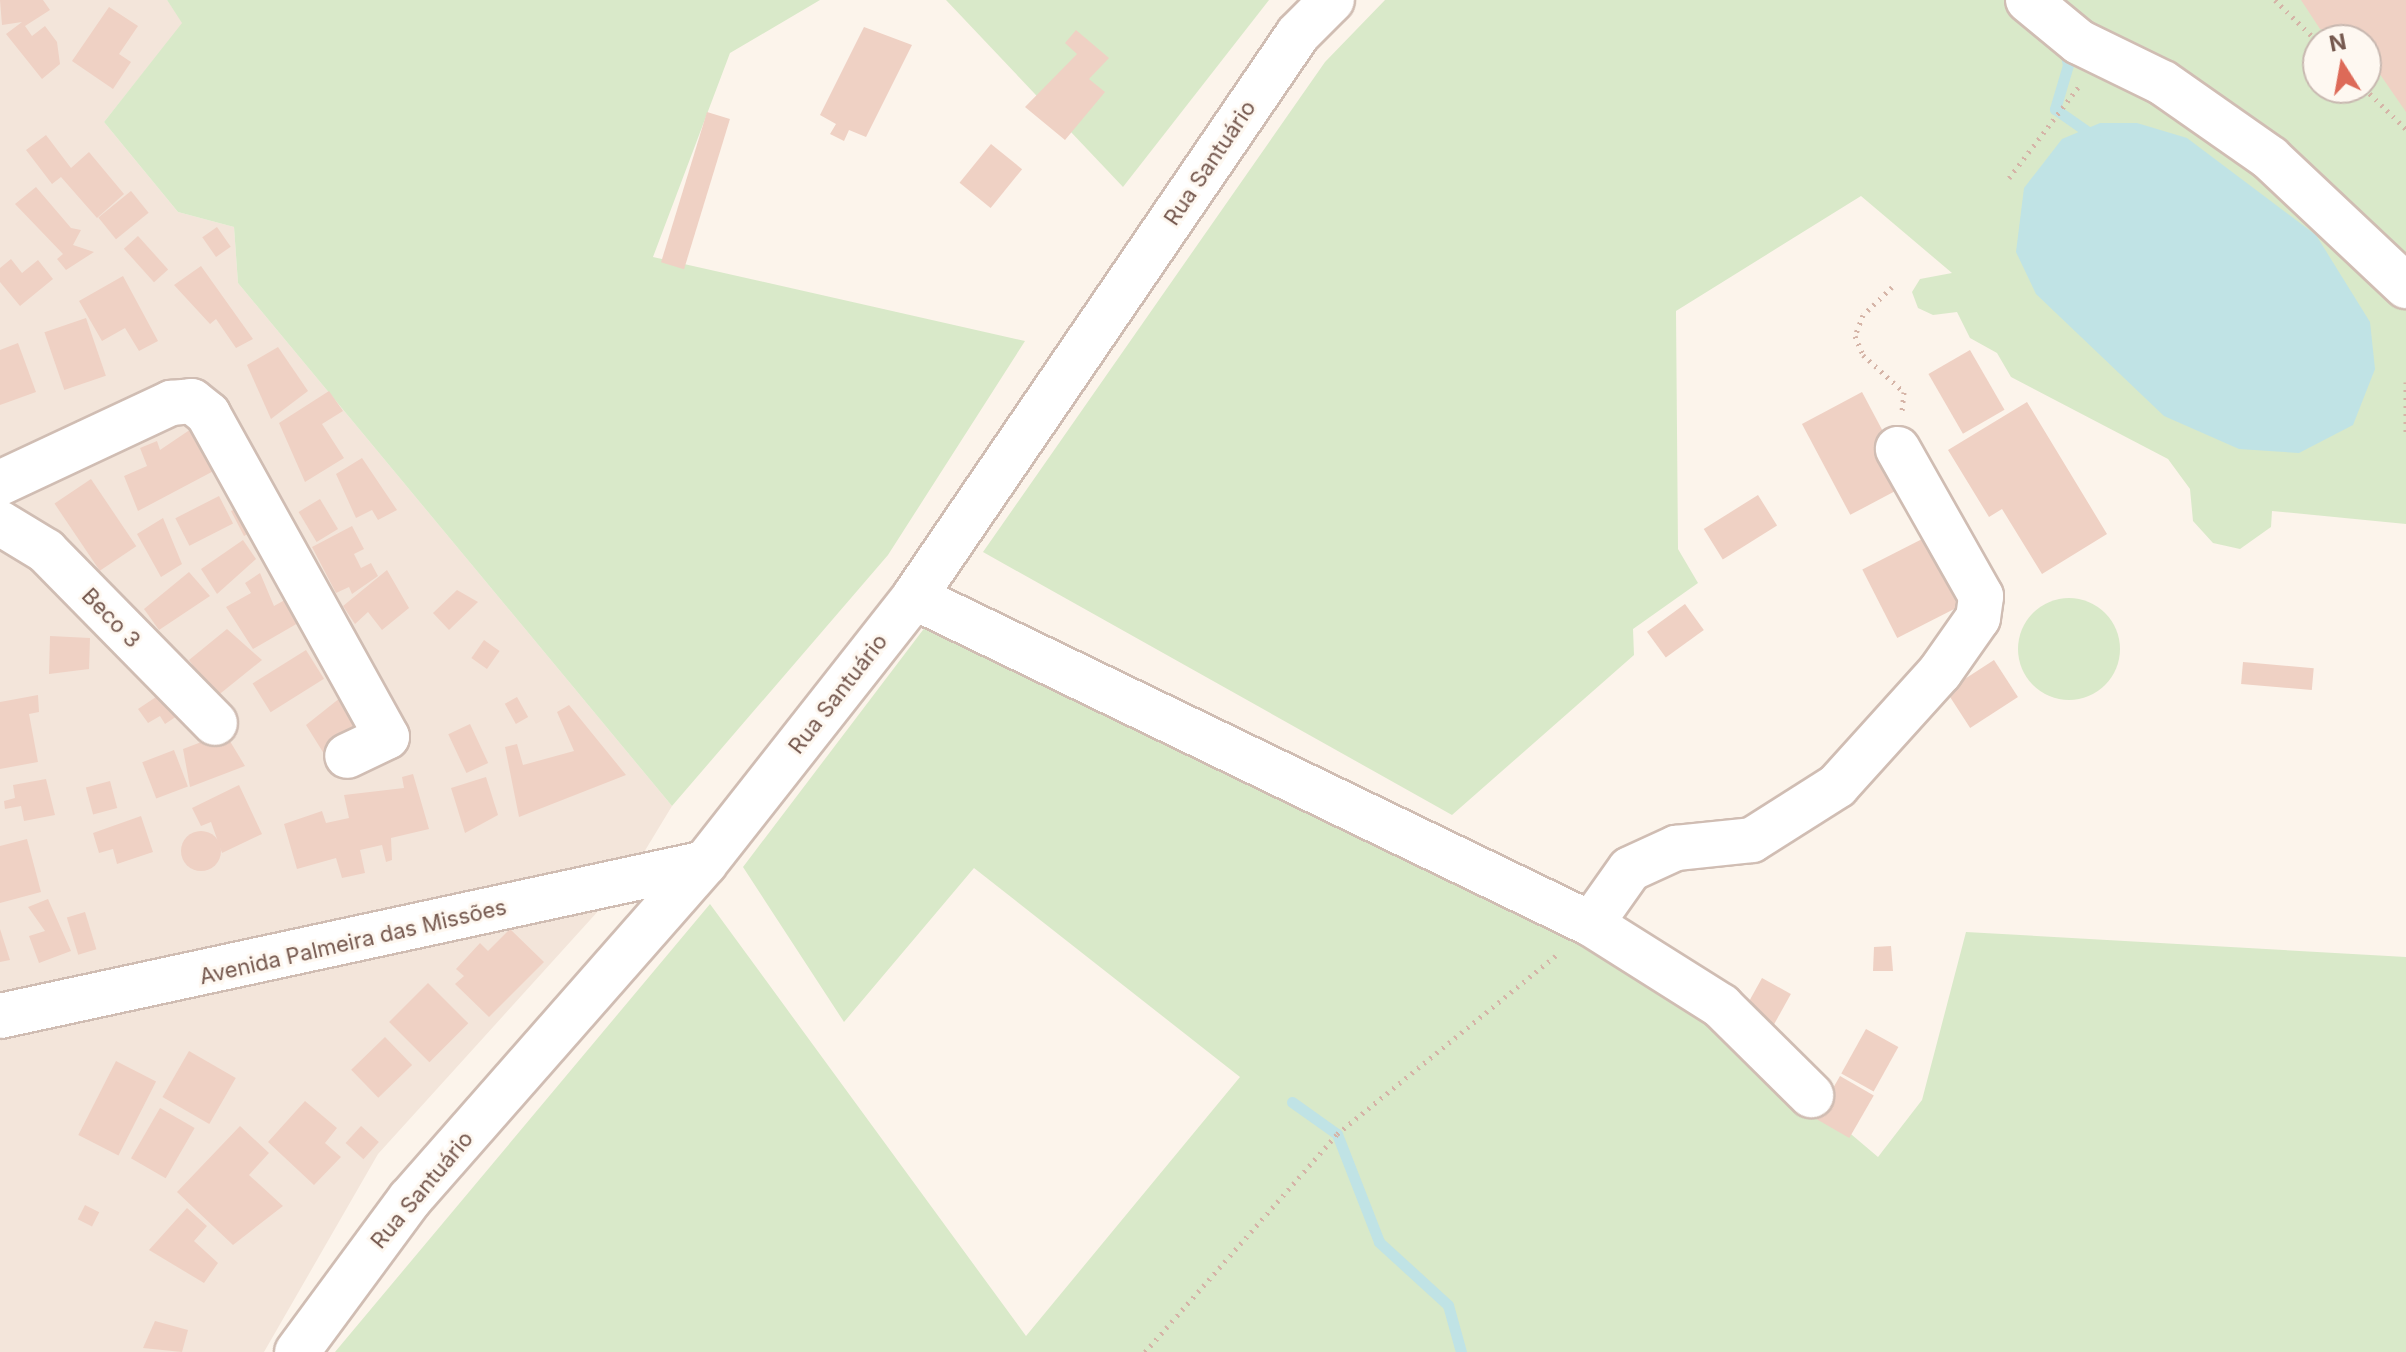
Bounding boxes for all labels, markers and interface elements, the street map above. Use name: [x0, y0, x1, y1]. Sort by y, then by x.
north arrow: [2302, 24, 2382, 104]
text: N: [2327, 28, 2349, 57]
street label: Rua Santuário: [1159, 96, 1261, 230]
street label: Beco 3: [76, 583, 146, 653]
street label: Rua Santuário: [783, 629, 893, 759]
street label: Avenida Palmeira das Missões: [197, 894, 509, 990]
street label: Rua Santuário: [365, 1126, 479, 1254]

